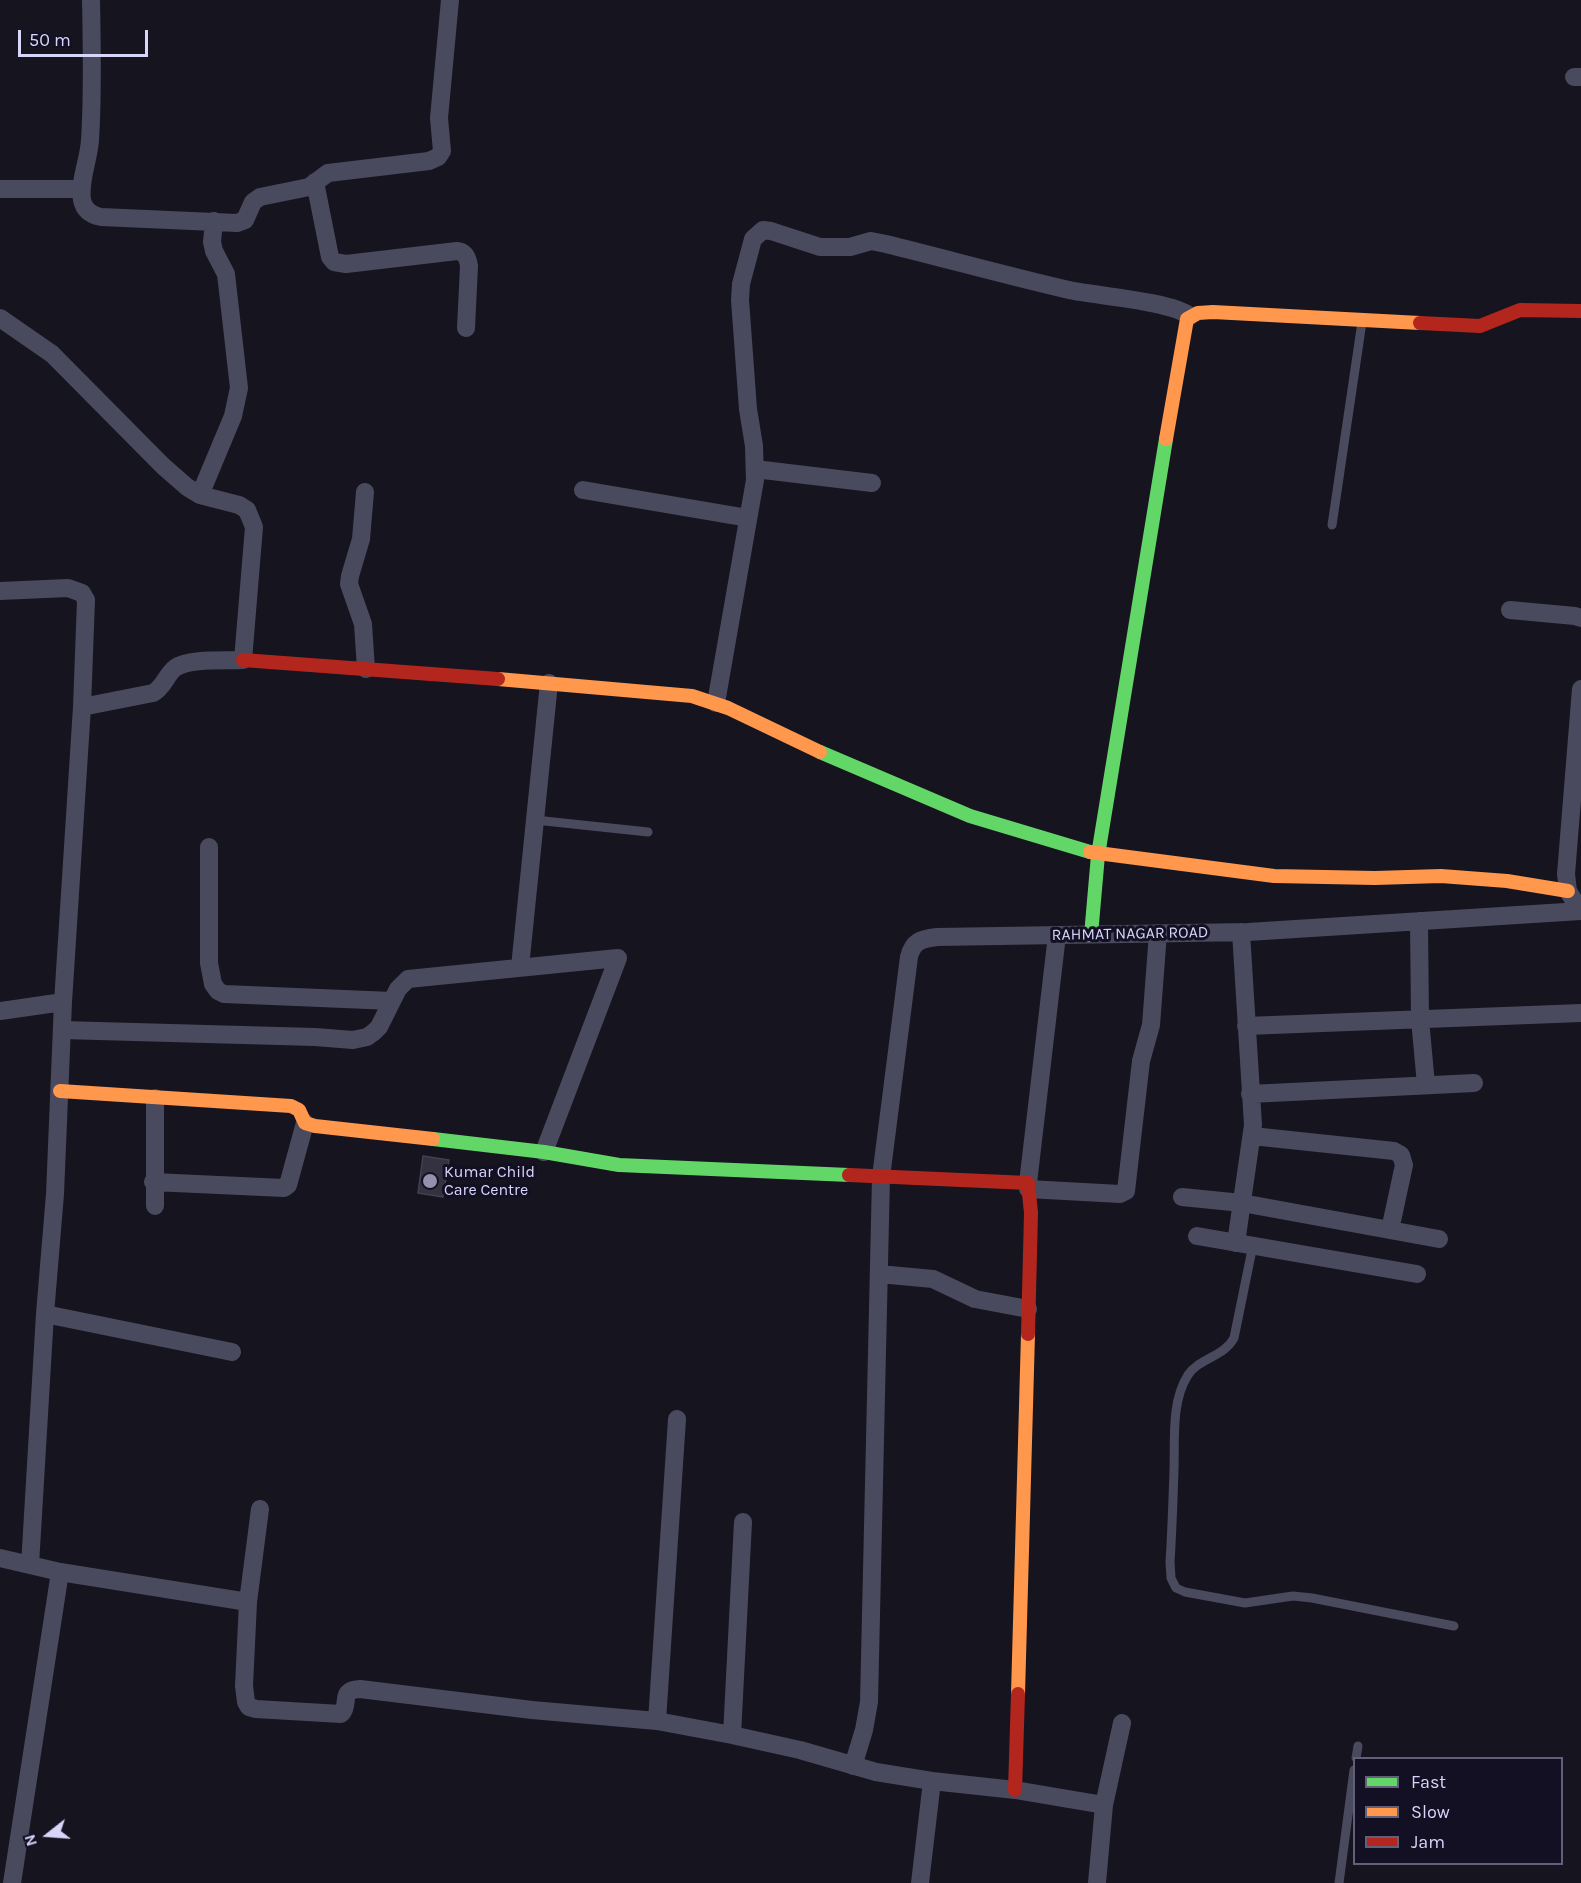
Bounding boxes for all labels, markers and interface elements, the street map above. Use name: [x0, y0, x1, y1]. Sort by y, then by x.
scale bar: [21, 18, 152, 56]
text: 50 m: [29, 29, 71, 51]
street label: RAHMAT NAGAR ROAD: [1051, 923, 1209, 945]
place label: Kumar Child Care Centre: [444, 1162, 535, 1200]
marker: Kumar Child Care Centre: [421, 1172, 439, 1190]
legend: [1353, 1757, 1563, 1865]
text: Fast: [1411, 1771, 1446, 1793]
text: Slow: [1411, 1801, 1450, 1823]
north arrow: [18, 1805, 78, 1865]
text: Jam: [1411, 1831, 1445, 1853]
text: N: [20, 1832, 41, 1849]

